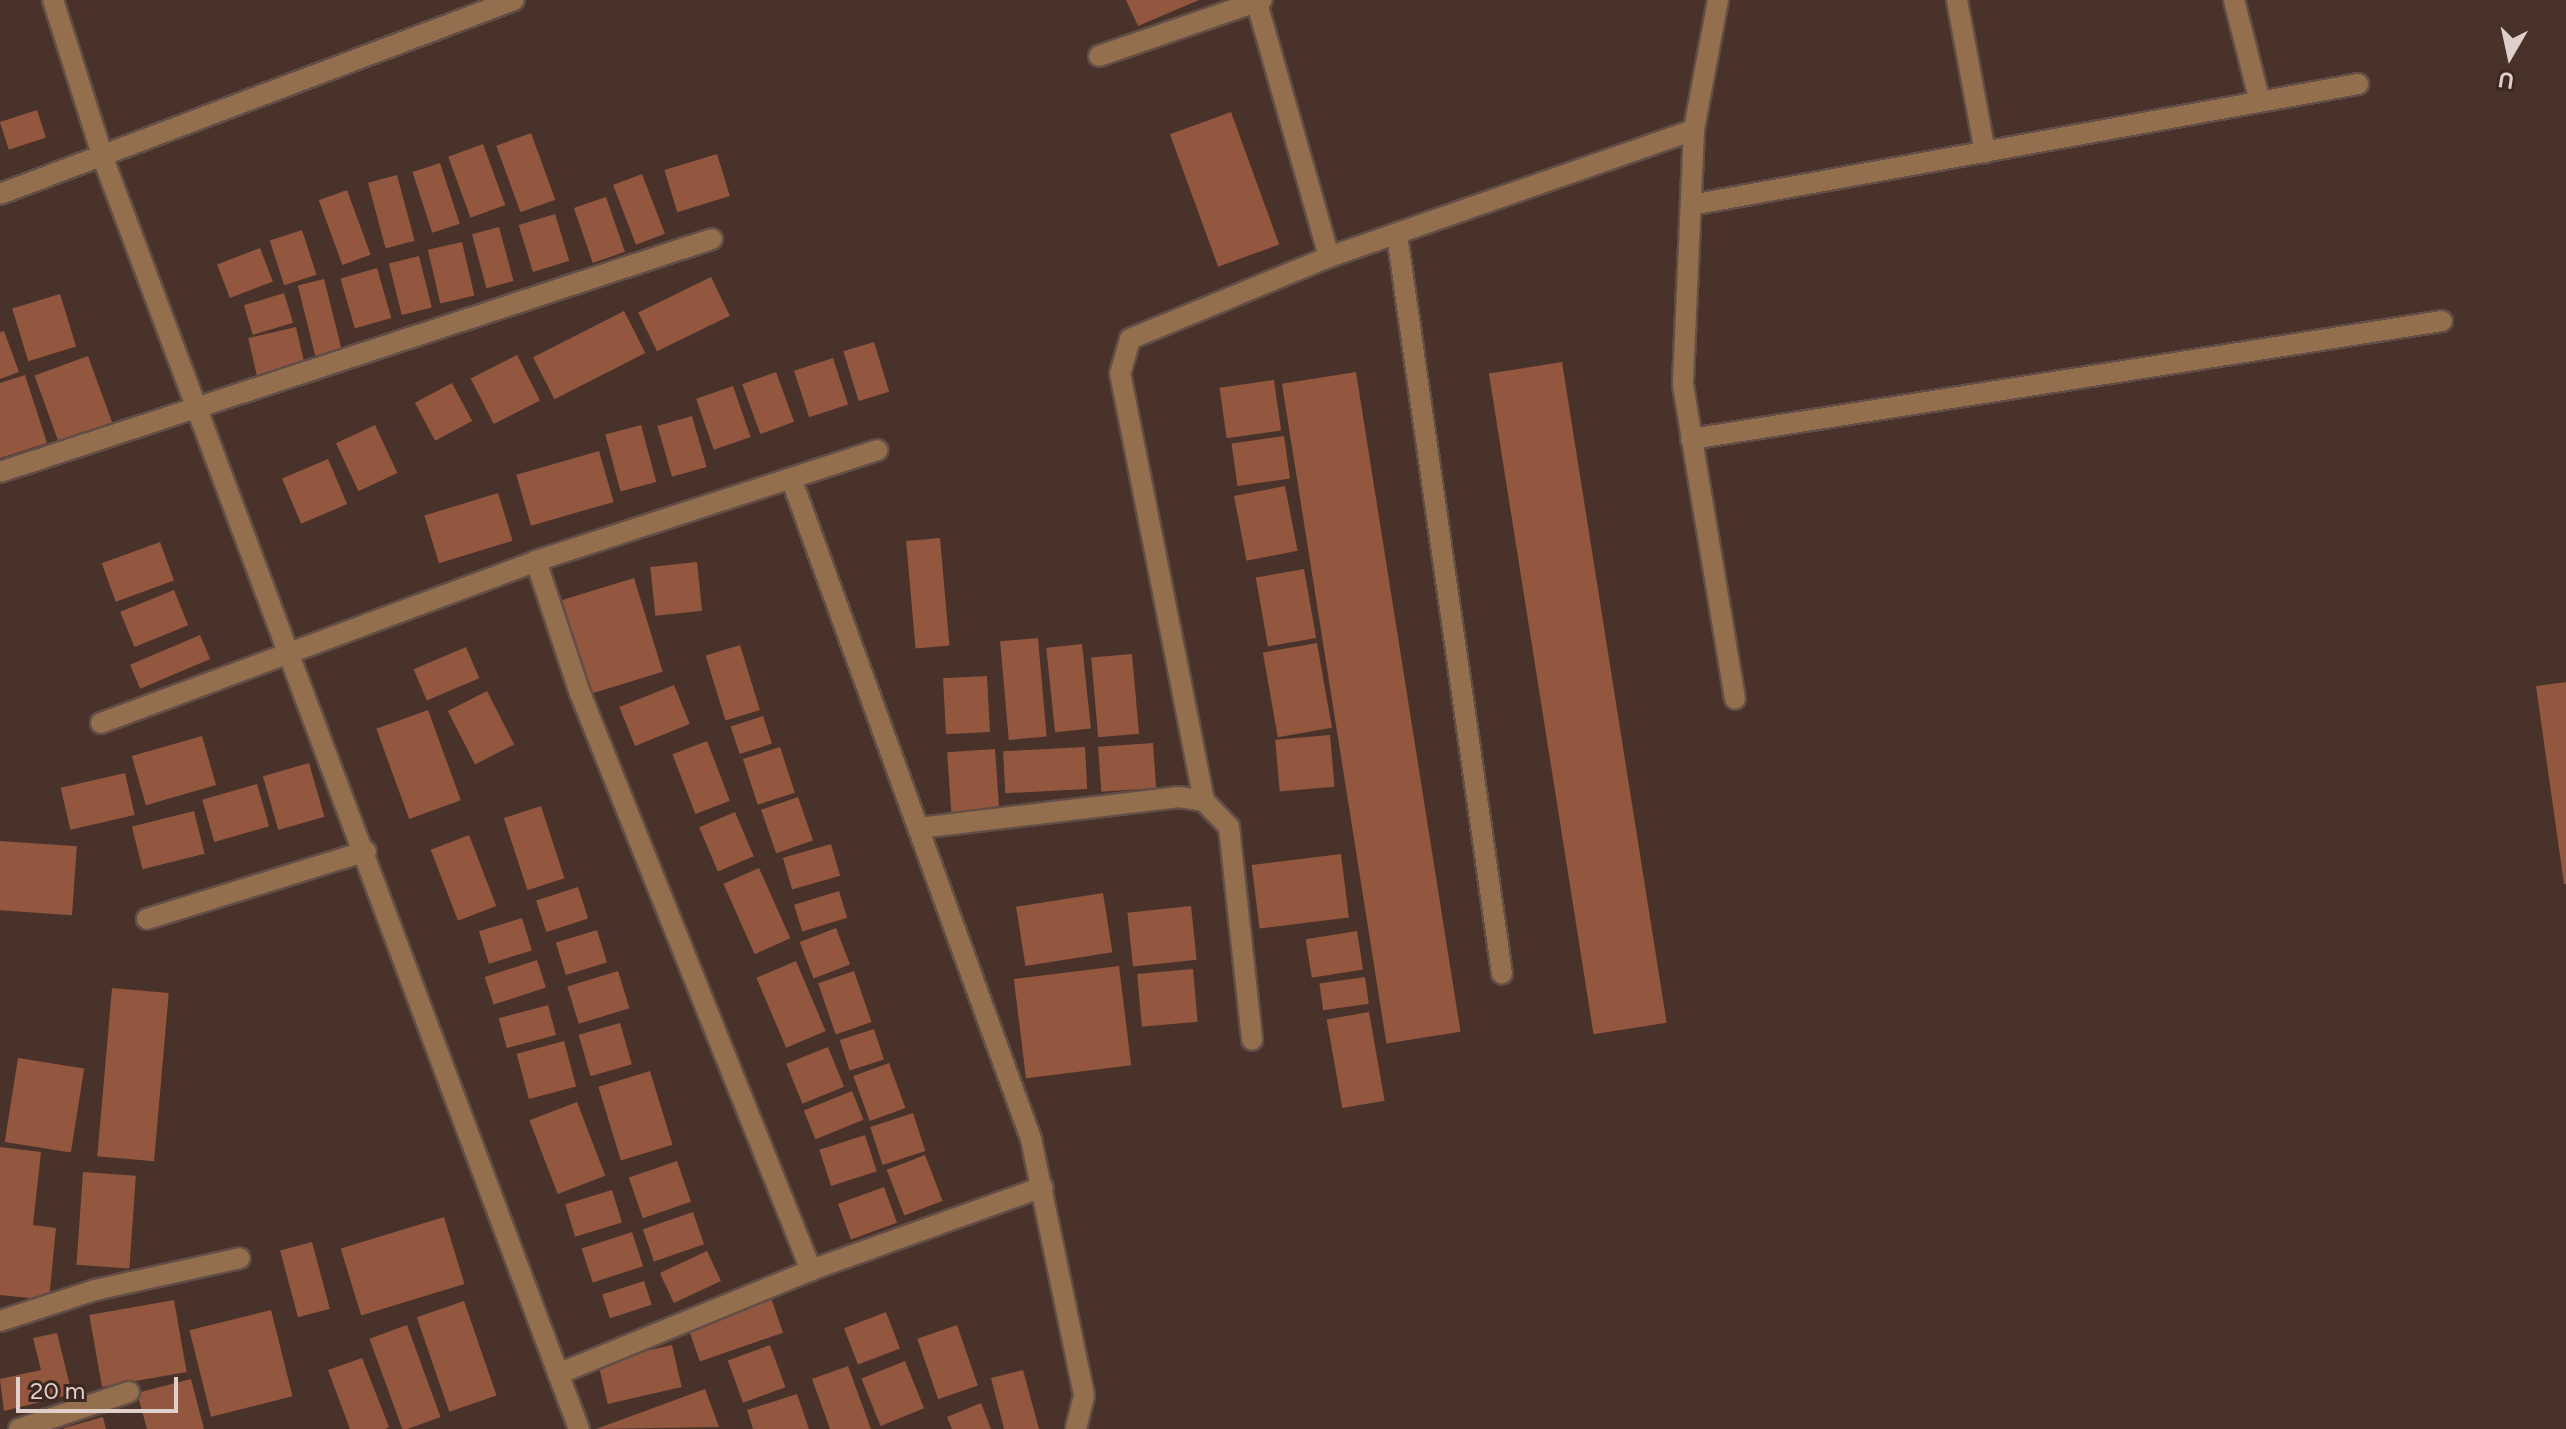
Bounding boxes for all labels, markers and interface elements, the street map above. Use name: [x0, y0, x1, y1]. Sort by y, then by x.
north arrow: [2470, 16, 2550, 96]
text: U: [2496, 66, 2516, 95]
scale bar: [20, 1361, 182, 1411]
text: 20 m: [30, 1376, 85, 1405]

